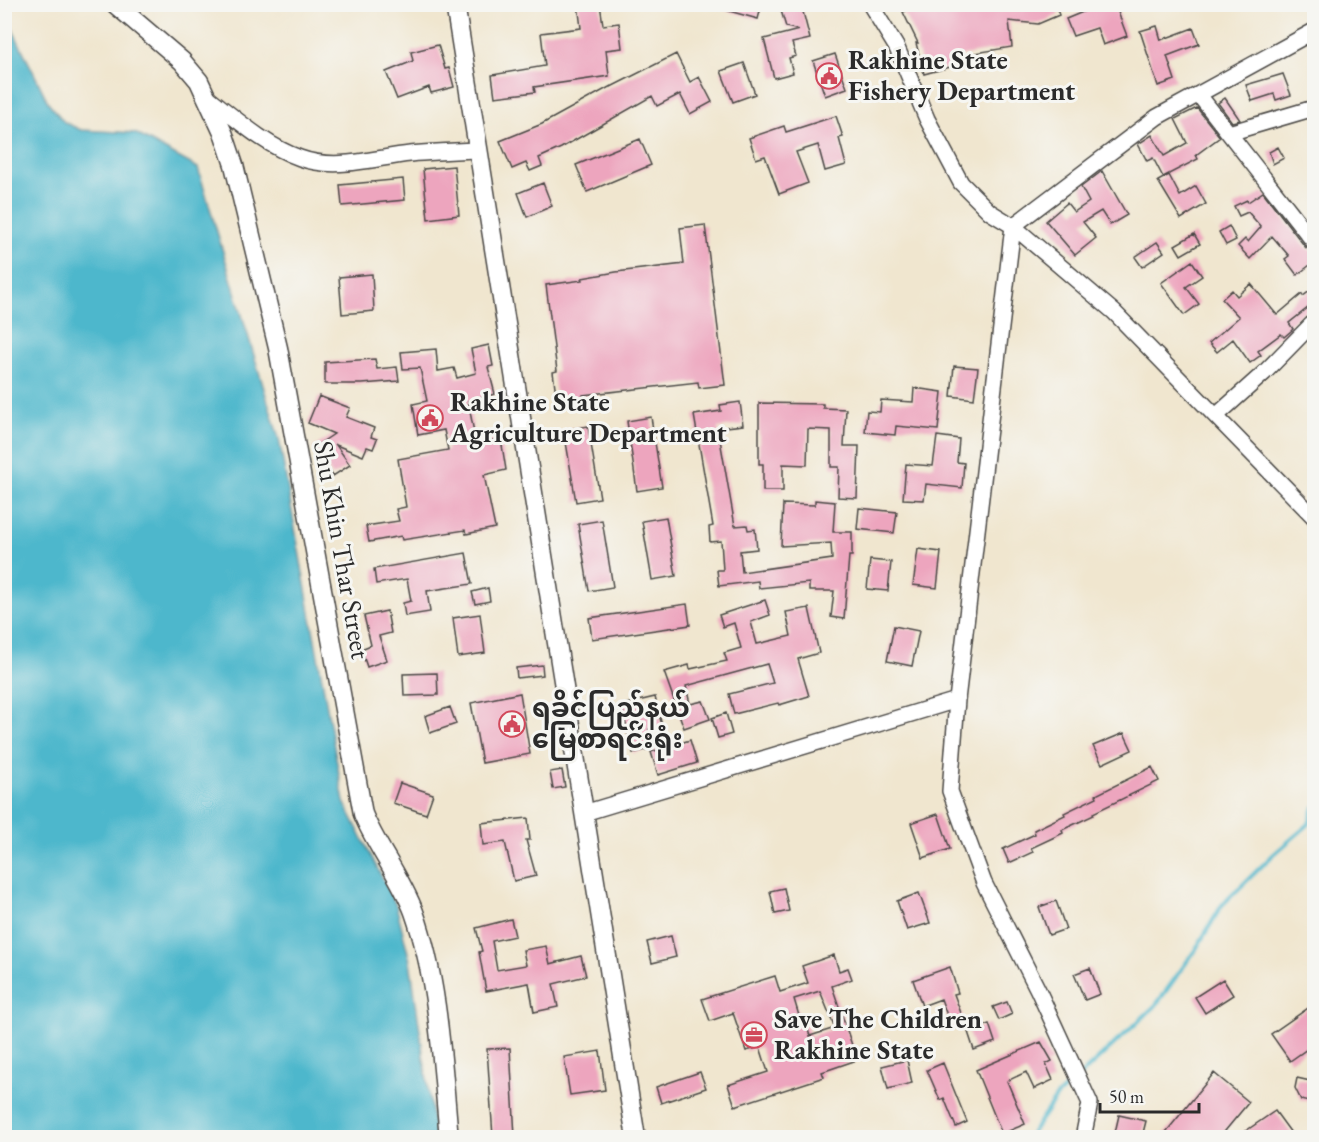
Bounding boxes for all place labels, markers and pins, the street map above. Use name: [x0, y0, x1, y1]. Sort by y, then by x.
place label: Rakhine State Fishery Department: [848, 42, 1075, 108]
public building icon: Rakhine State Fishery Department: [814, 61, 844, 91]
place label: Rakhine State Agriculture Department: [449, 384, 727, 450]
public building icon: Rakhine State Agriculture Department: [415, 403, 445, 433]
place label: ရခိုင်ပြည်နယ် မြေစာရင်းရုံး: [532, 689, 690, 761]
public building icon: ရခိုင်ပြည်နယ် မြေစာရင်းရုံး: [497, 709, 527, 739]
place label: Save The Children Rakhine State: [774, 1001, 982, 1067]
office icon: Save The Children Rakhine State: [739, 1020, 769, 1050]

